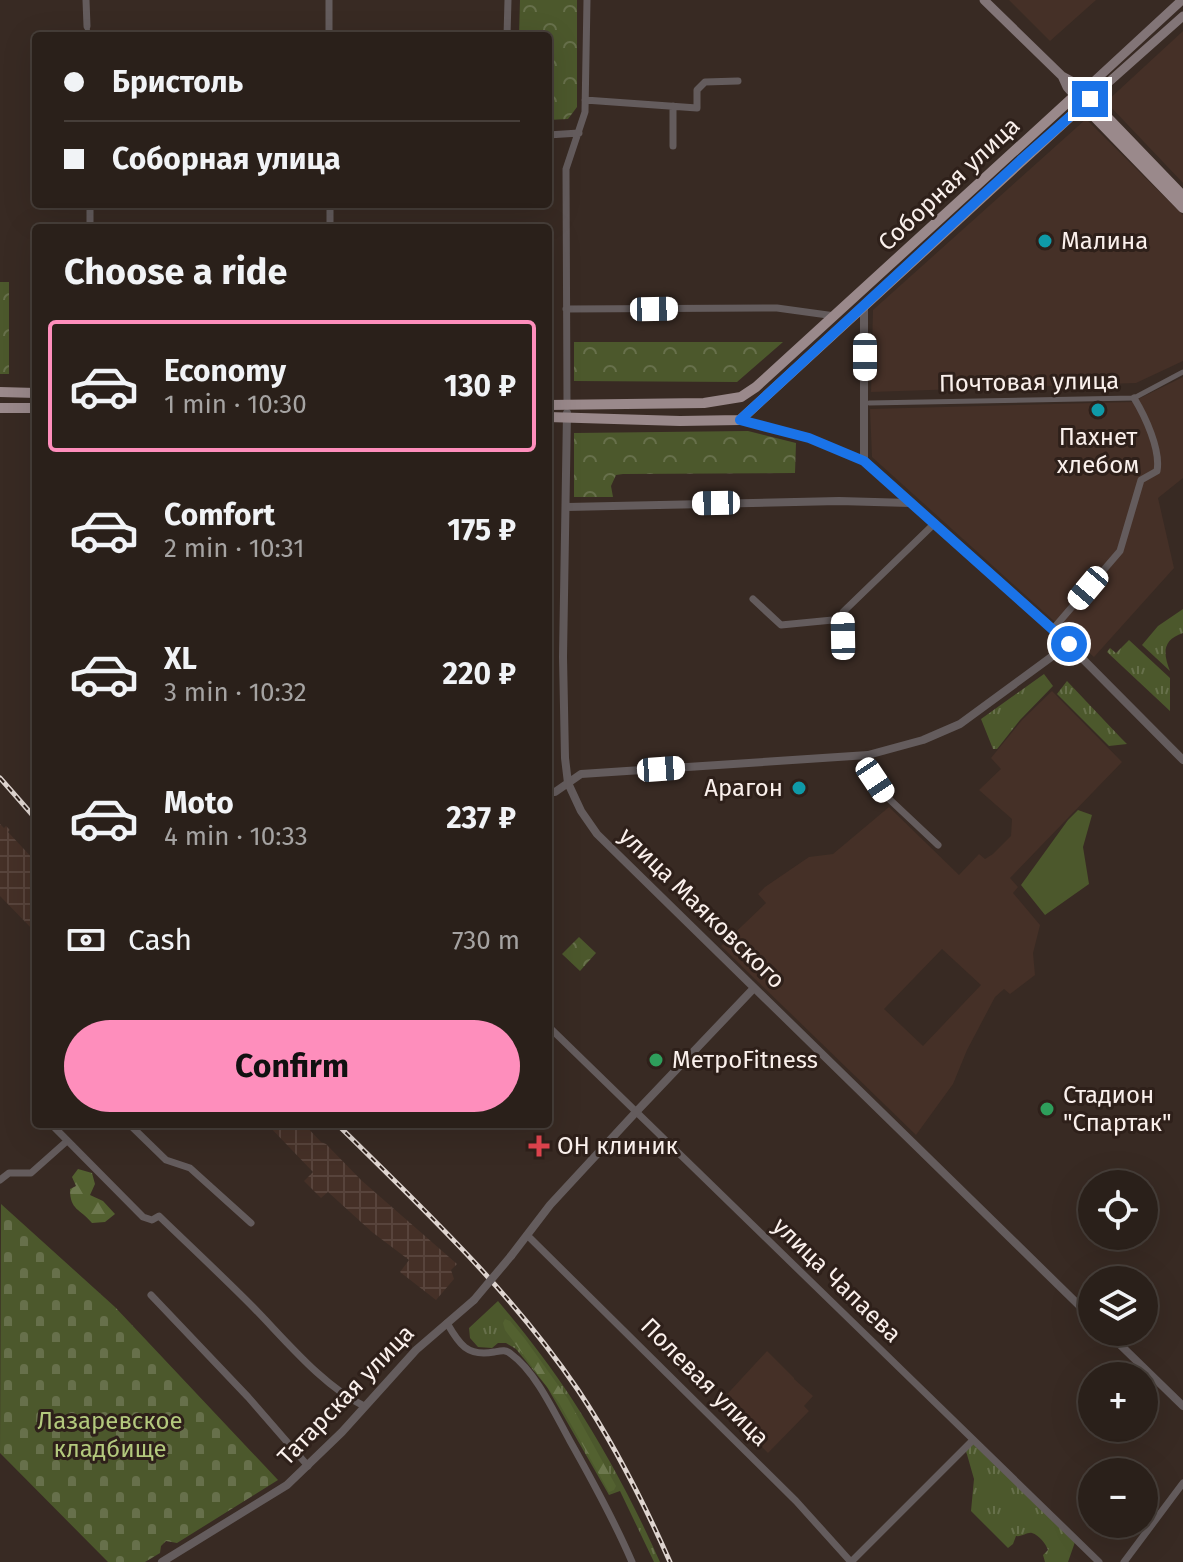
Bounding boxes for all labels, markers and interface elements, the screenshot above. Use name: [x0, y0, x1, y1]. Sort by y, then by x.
text: Бристоль: [112, 64, 243, 100]
route end: [1072, 81, 1108, 117]
street label: Соборная улица: [873, 111, 1025, 257]
text: Соборная улица: [112, 141, 341, 177]
place label: Малина: [1061, 227, 1148, 255]
marker: Малина: [1036, 232, 1054, 250]
text: Choose a ride: [64, 250, 287, 294]
car: [630, 297, 678, 321]
car: [853, 333, 877, 381]
icon: car: [68, 350, 140, 422]
text: Economy: [164, 353, 286, 389]
street label: Почтовая улица: [939, 366, 1119, 398]
text: 130 ₽: [444, 368, 516, 404]
text: 1 min · 10:30: [164, 389, 307, 420]
marker: Пахнет хлебом: [1089, 401, 1107, 419]
place label: Пахнет хлебом: [1057, 423, 1139, 479]
car: [692, 491, 740, 515]
icon: car: [68, 494, 140, 566]
text: Comfort: [164, 497, 275, 533]
text: 175 ₽: [447, 512, 516, 548]
text: 2 min · 10:31: [164, 533, 304, 564]
car: [1063, 562, 1113, 614]
car: [831, 612, 855, 660]
route start: [1051, 626, 1087, 662]
icon: car: [68, 638, 140, 710]
text: XL: [164, 641, 197, 677]
text: 220 ₽: [442, 656, 516, 692]
text: 3 min · 10:32: [164, 677, 307, 708]
car: [852, 753, 898, 807]
car: [636, 755, 686, 783]
place label: Арагон: [704, 774, 783, 802]
marker: Арагон: [790, 779, 808, 797]
icon: car: [68, 782, 140, 854]
text: Moto: [164, 785, 234, 821]
text: 237 ₽: [446, 800, 516, 836]
text: 4 min · 10:33: [164, 821, 308, 852]
street label: улица Маяковского: [613, 822, 791, 994]
icon: cash: [64, 918, 108, 962]
text: Cash: [128, 922, 192, 958]
text: 730 m: [452, 925, 520, 956]
button: Confirm: [64, 1020, 520, 1112]
place label: МетроFitness: [672, 1046, 818, 1074]
marker: МетроFitness: [647, 1051, 665, 1069]
place label: Стадион "Спартак": [1063, 1081, 1171, 1137]
marker: Стадион "Спартак": [1038, 1100, 1056, 1118]
place label: ОН клиник: [557, 1132, 679, 1160]
marker: ОН клиник: [528, 1135, 550, 1157]
map controls: [1078, 1170, 1158, 1538]
button: locate: [1078, 1170, 1158, 1250]
street label: улица Чапаева: [767, 1212, 907, 1348]
button: layers: [1078, 1266, 1158, 1346]
street label: Полевая улица: [635, 1312, 775, 1452]
street label: Татарская улица: [272, 1319, 420, 1471]
button: +: [1078, 1362, 1158, 1442]
park label: Лазаревское кладбище: [37, 1407, 183, 1463]
button: −: [1078, 1458, 1158, 1538]

